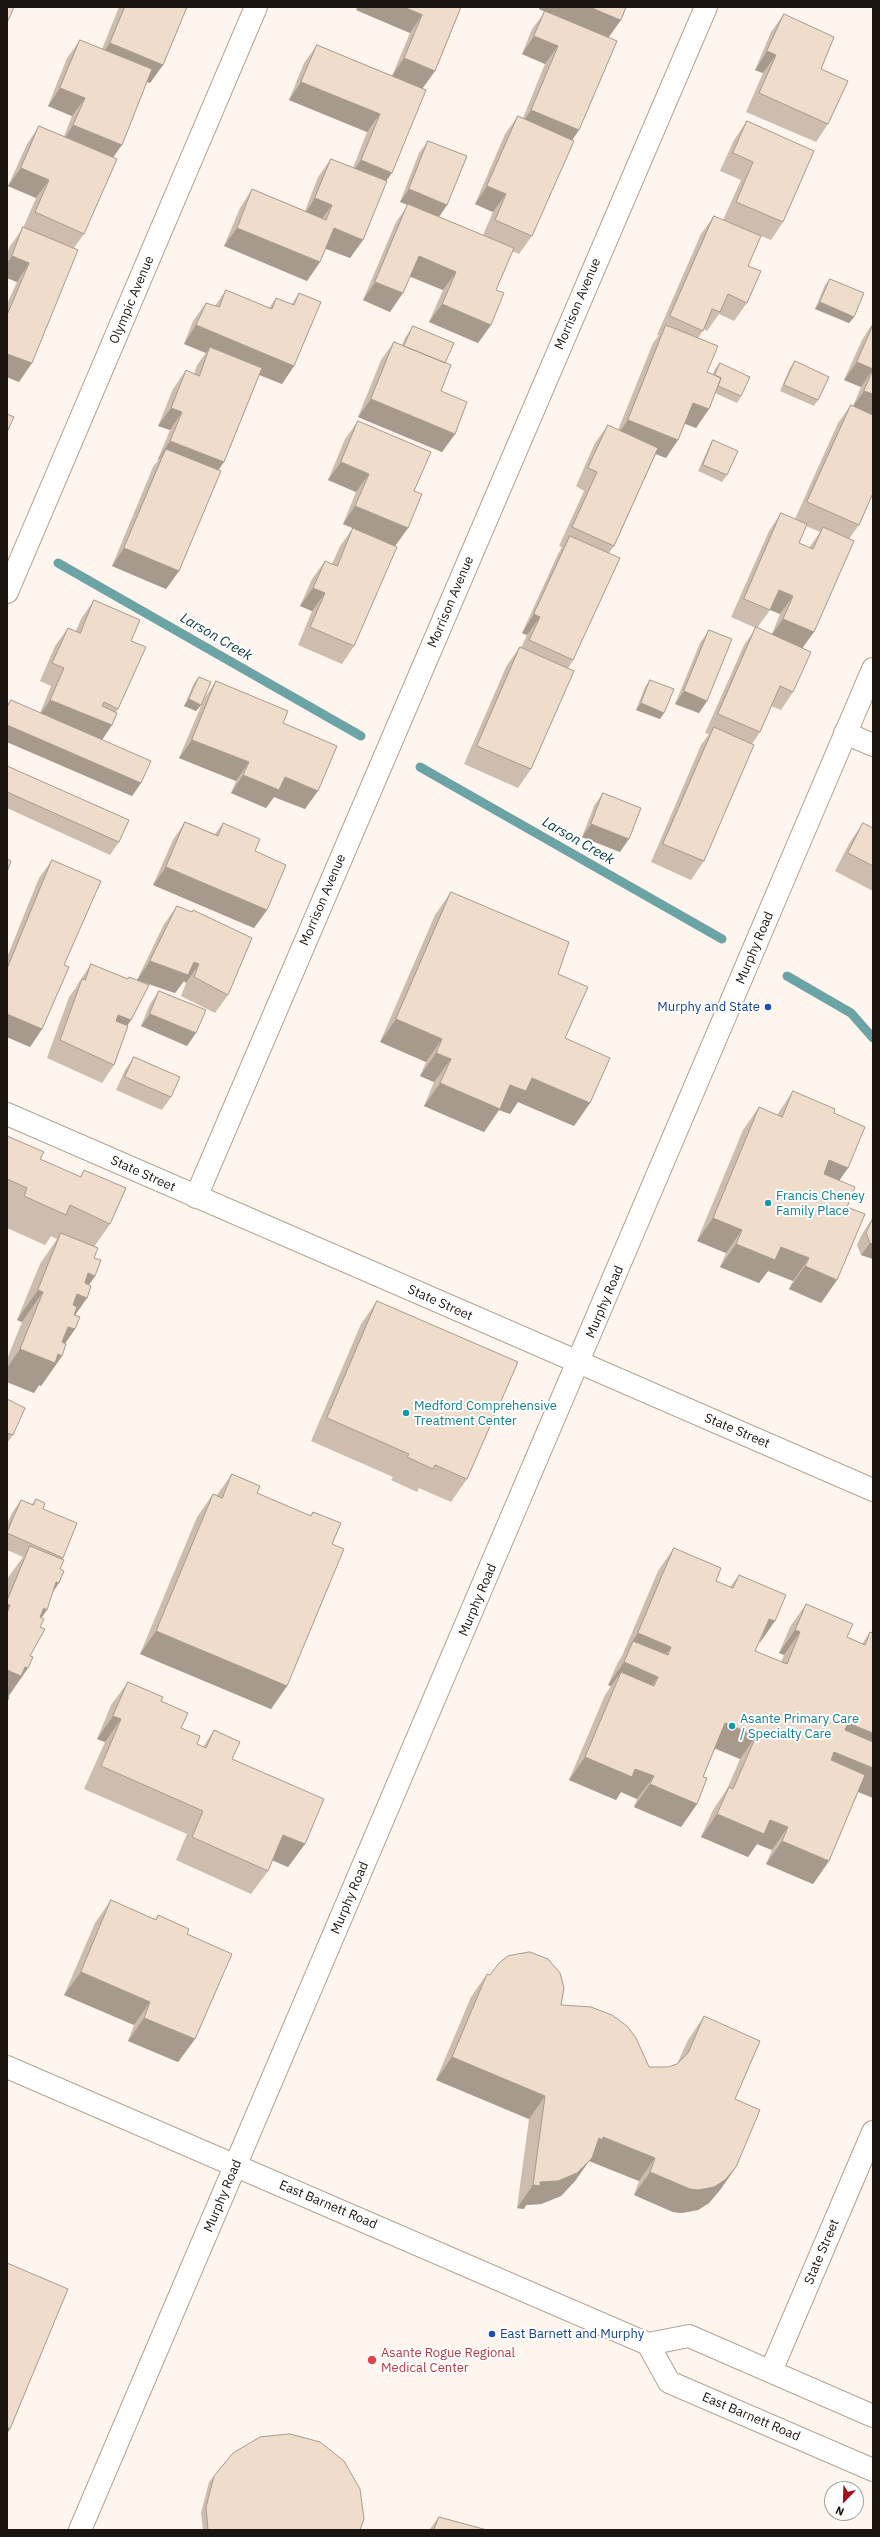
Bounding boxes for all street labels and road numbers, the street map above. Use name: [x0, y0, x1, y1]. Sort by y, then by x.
street label: Olympic Avenue: [106, 254, 158, 346]
street label: Morrison Avenue: [552, 256, 604, 352]
street label: Morrison Avenue: [425, 554, 477, 650]
street label: Morrison Avenue: [297, 852, 349, 948]
street label: Murphy Road: [733, 910, 777, 986]
street label: State Street: [108, 1153, 178, 1195]
street label: Murphy Road: [583, 1264, 627, 1340]
street label: State Street: [405, 1282, 475, 1324]
street label: State Street: [702, 1410, 772, 1452]
street label: Murphy Road: [456, 1562, 500, 1638]
street label: Murphy Road: [328, 1860, 372, 1936]
street label: Murphy Road: [201, 2158, 245, 2234]
street label: East Barnett Road: [277, 2177, 379, 2233]
street label: State Street: [801, 2217, 843, 2287]
street label: East Barnett Road: [700, 2389, 802, 2445]

